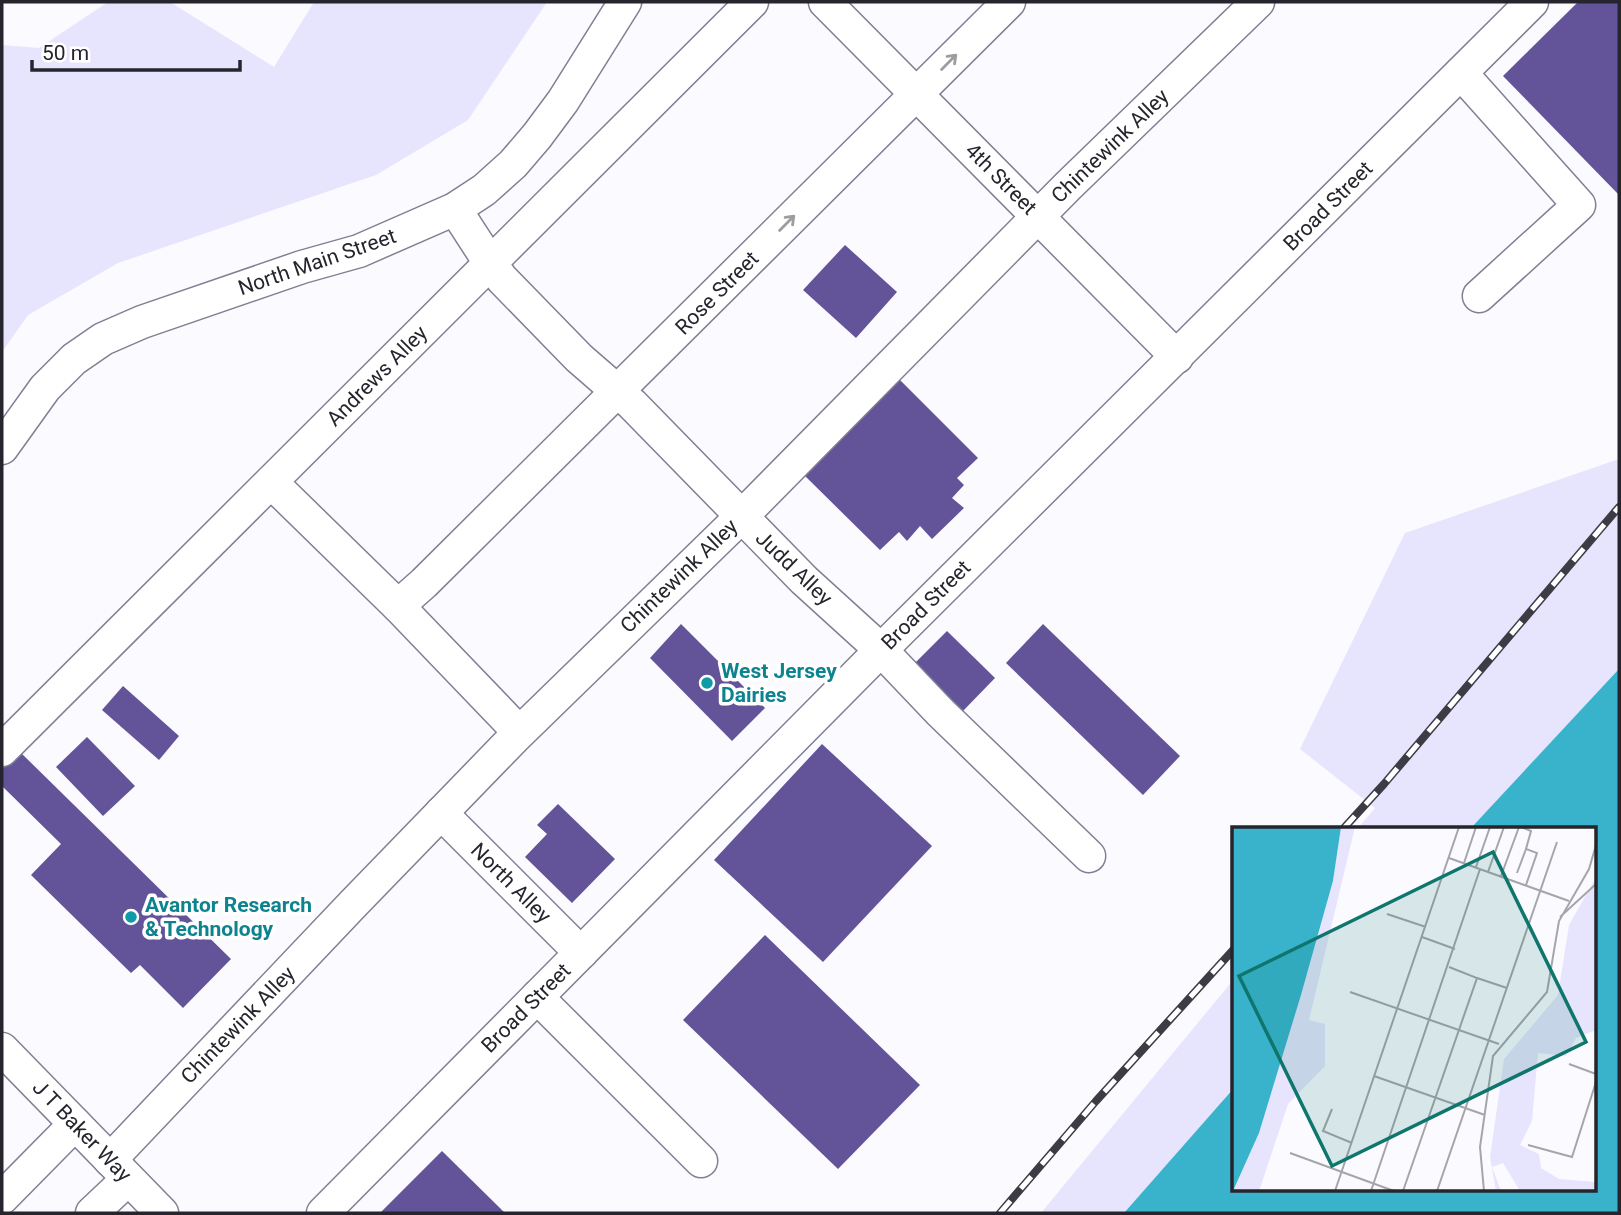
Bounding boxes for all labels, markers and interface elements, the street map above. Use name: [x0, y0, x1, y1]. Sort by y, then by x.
scale bar: [32, 28, 240, 72]
text: 50 m: [42, 41, 89, 65]
one-way arrow: [940, 54, 957, 71]
street label: Chintewink Alley: [1047, 84, 1173, 208]
street label: 4th Street: [960, 138, 1042, 220]
street label: Broad Street: [1279, 156, 1378, 255]
one-way arrow: [779, 214, 796, 231]
street label: North Main Street: [235, 224, 399, 300]
street label: Rose Street: [671, 246, 764, 339]
street label: Andrews Alley: [322, 321, 432, 431]
street label: Chintewink Alley: [616, 514, 742, 638]
street label: Judd Alley: [751, 526, 837, 610]
street label: Broad Street: [877, 555, 976, 654]
place label: West Jersey Dairies: [721, 659, 837, 707]
marker: West Jersey Dairies: [699, 675, 715, 691]
inset map: [1232, 827, 1596, 1190]
street label: North Alley: [466, 838, 556, 928]
place label: Avantor Research & Technology: [145, 893, 312, 941]
marker: Avantor Research & Technology: [123, 909, 139, 925]
street label: Broad Street: [477, 958, 576, 1057]
street label: Chintewink Alley: [176, 962, 300, 1088]
street label: J T Baker Way: [28, 1075, 136, 1187]

